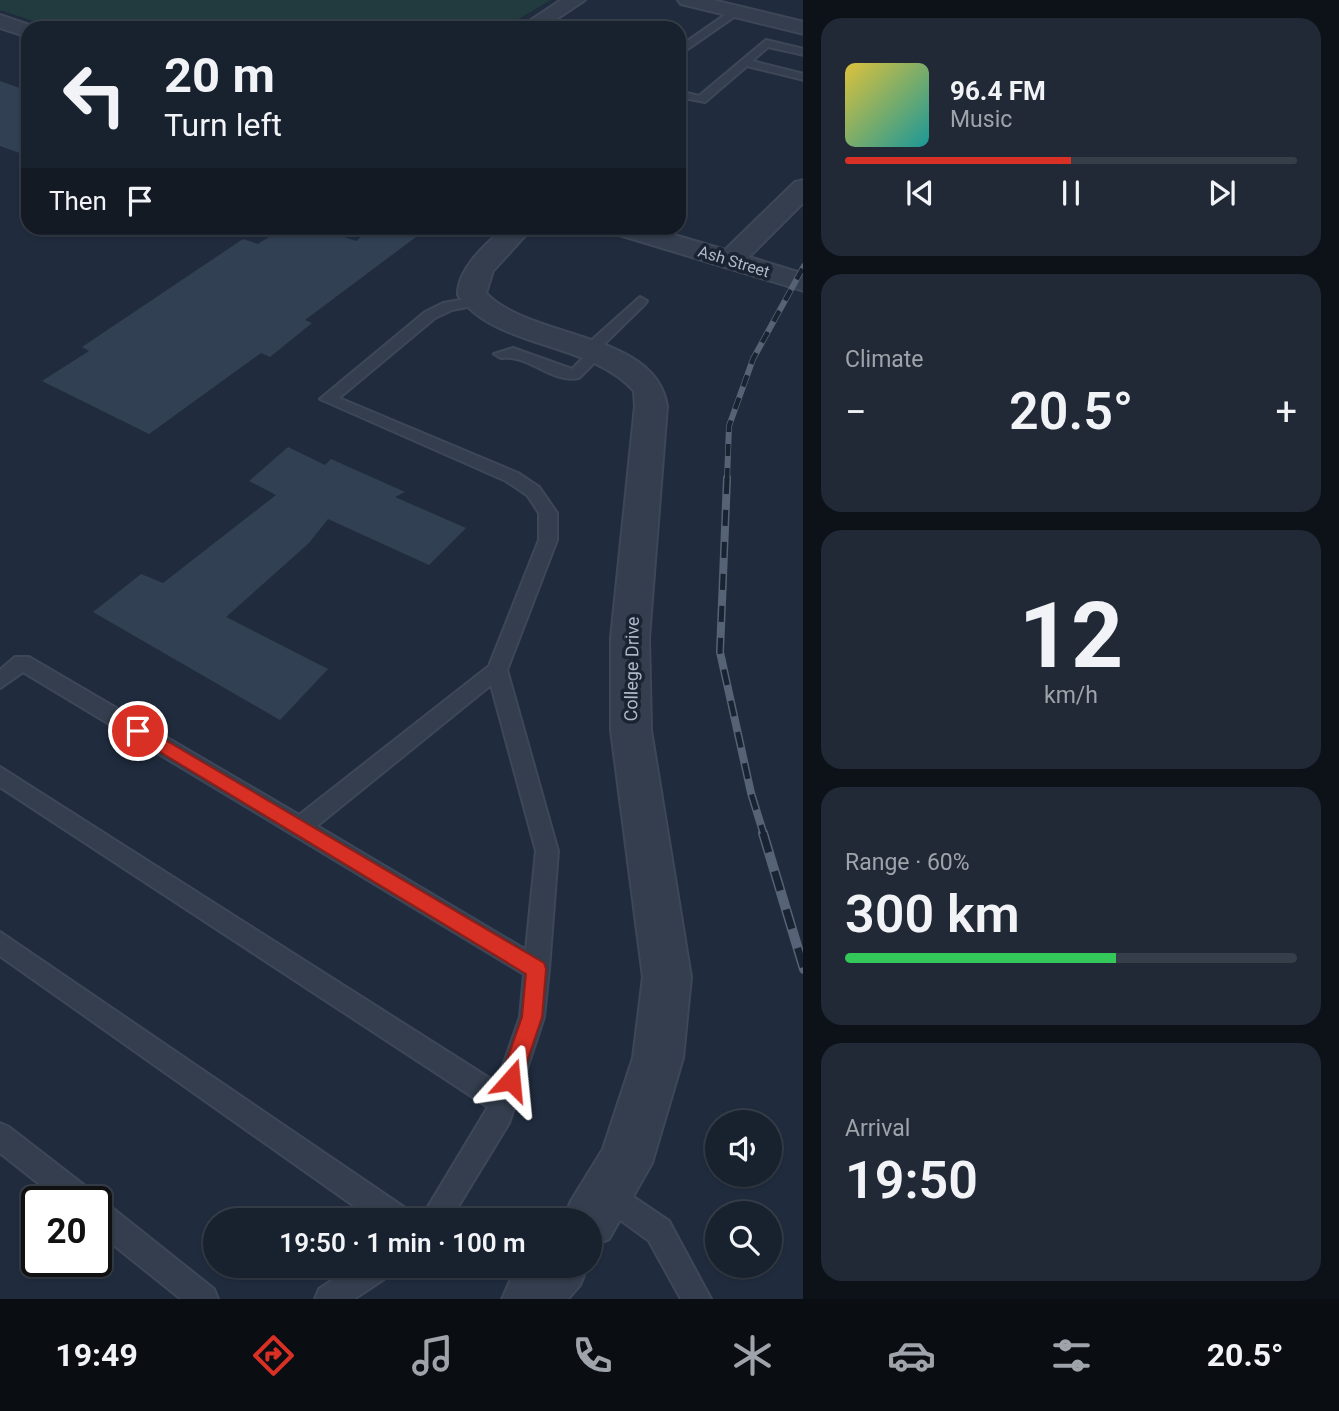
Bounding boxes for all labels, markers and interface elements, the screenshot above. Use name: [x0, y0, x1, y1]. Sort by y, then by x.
text: 20 m: [164, 47, 275, 104]
icon: left: [49, 49, 140, 140]
text: 96.4 FM: [950, 76, 1046, 106]
text: Turn left: [164, 106, 282, 144]
text: Music: [950, 106, 1012, 133]
icon: previous: [901, 174, 939, 212]
icon: pause: [1052, 174, 1090, 212]
icon: next: [1203, 174, 1241, 212]
icon: arrive: [121, 182, 159, 220]
text: Then: [49, 186, 107, 216]
street label: Ash Street: [696, 242, 772, 281]
text: Climate: [845, 346, 924, 373]
text: 20.5°: [1009, 381, 1133, 442]
text: −: [845, 390, 867, 434]
text: +: [1275, 390, 1297, 434]
text: 12: [1019, 583, 1123, 689]
street label: College Drive: [620, 616, 643, 722]
text: km/h: [1044, 682, 1098, 709]
pin: [108, 701, 168, 761]
icon: arrive: [119, 712, 157, 750]
text: Range · 60%: [845, 849, 970, 876]
text: 300 km: [845, 884, 1020, 945]
position arrow: [474, 1043, 548, 1117]
map controls: [705, 1110, 782, 1278]
button: sound: [705, 1110, 782, 1187]
text: Arrival: [845, 1115, 910, 1142]
text: 19:50: [845, 1150, 978, 1211]
speed limit sign: 20: [21, 1186, 112, 1277]
button: search: [705, 1201, 782, 1278]
text: 19:50 · 1 min · 100 m: [279, 1228, 526, 1258]
icon: directions: [249, 1331, 298, 1380]
icon: music: [408, 1331, 457, 1380]
icon: phone: [568, 1331, 617, 1380]
icon: climate: [728, 1331, 777, 1380]
icon: car: [887, 1331, 936, 1380]
icon: filters: [1047, 1331, 1096, 1380]
text: 19:49: [55, 1336, 138, 1374]
text: 20.5°: [1207, 1336, 1284, 1374]

